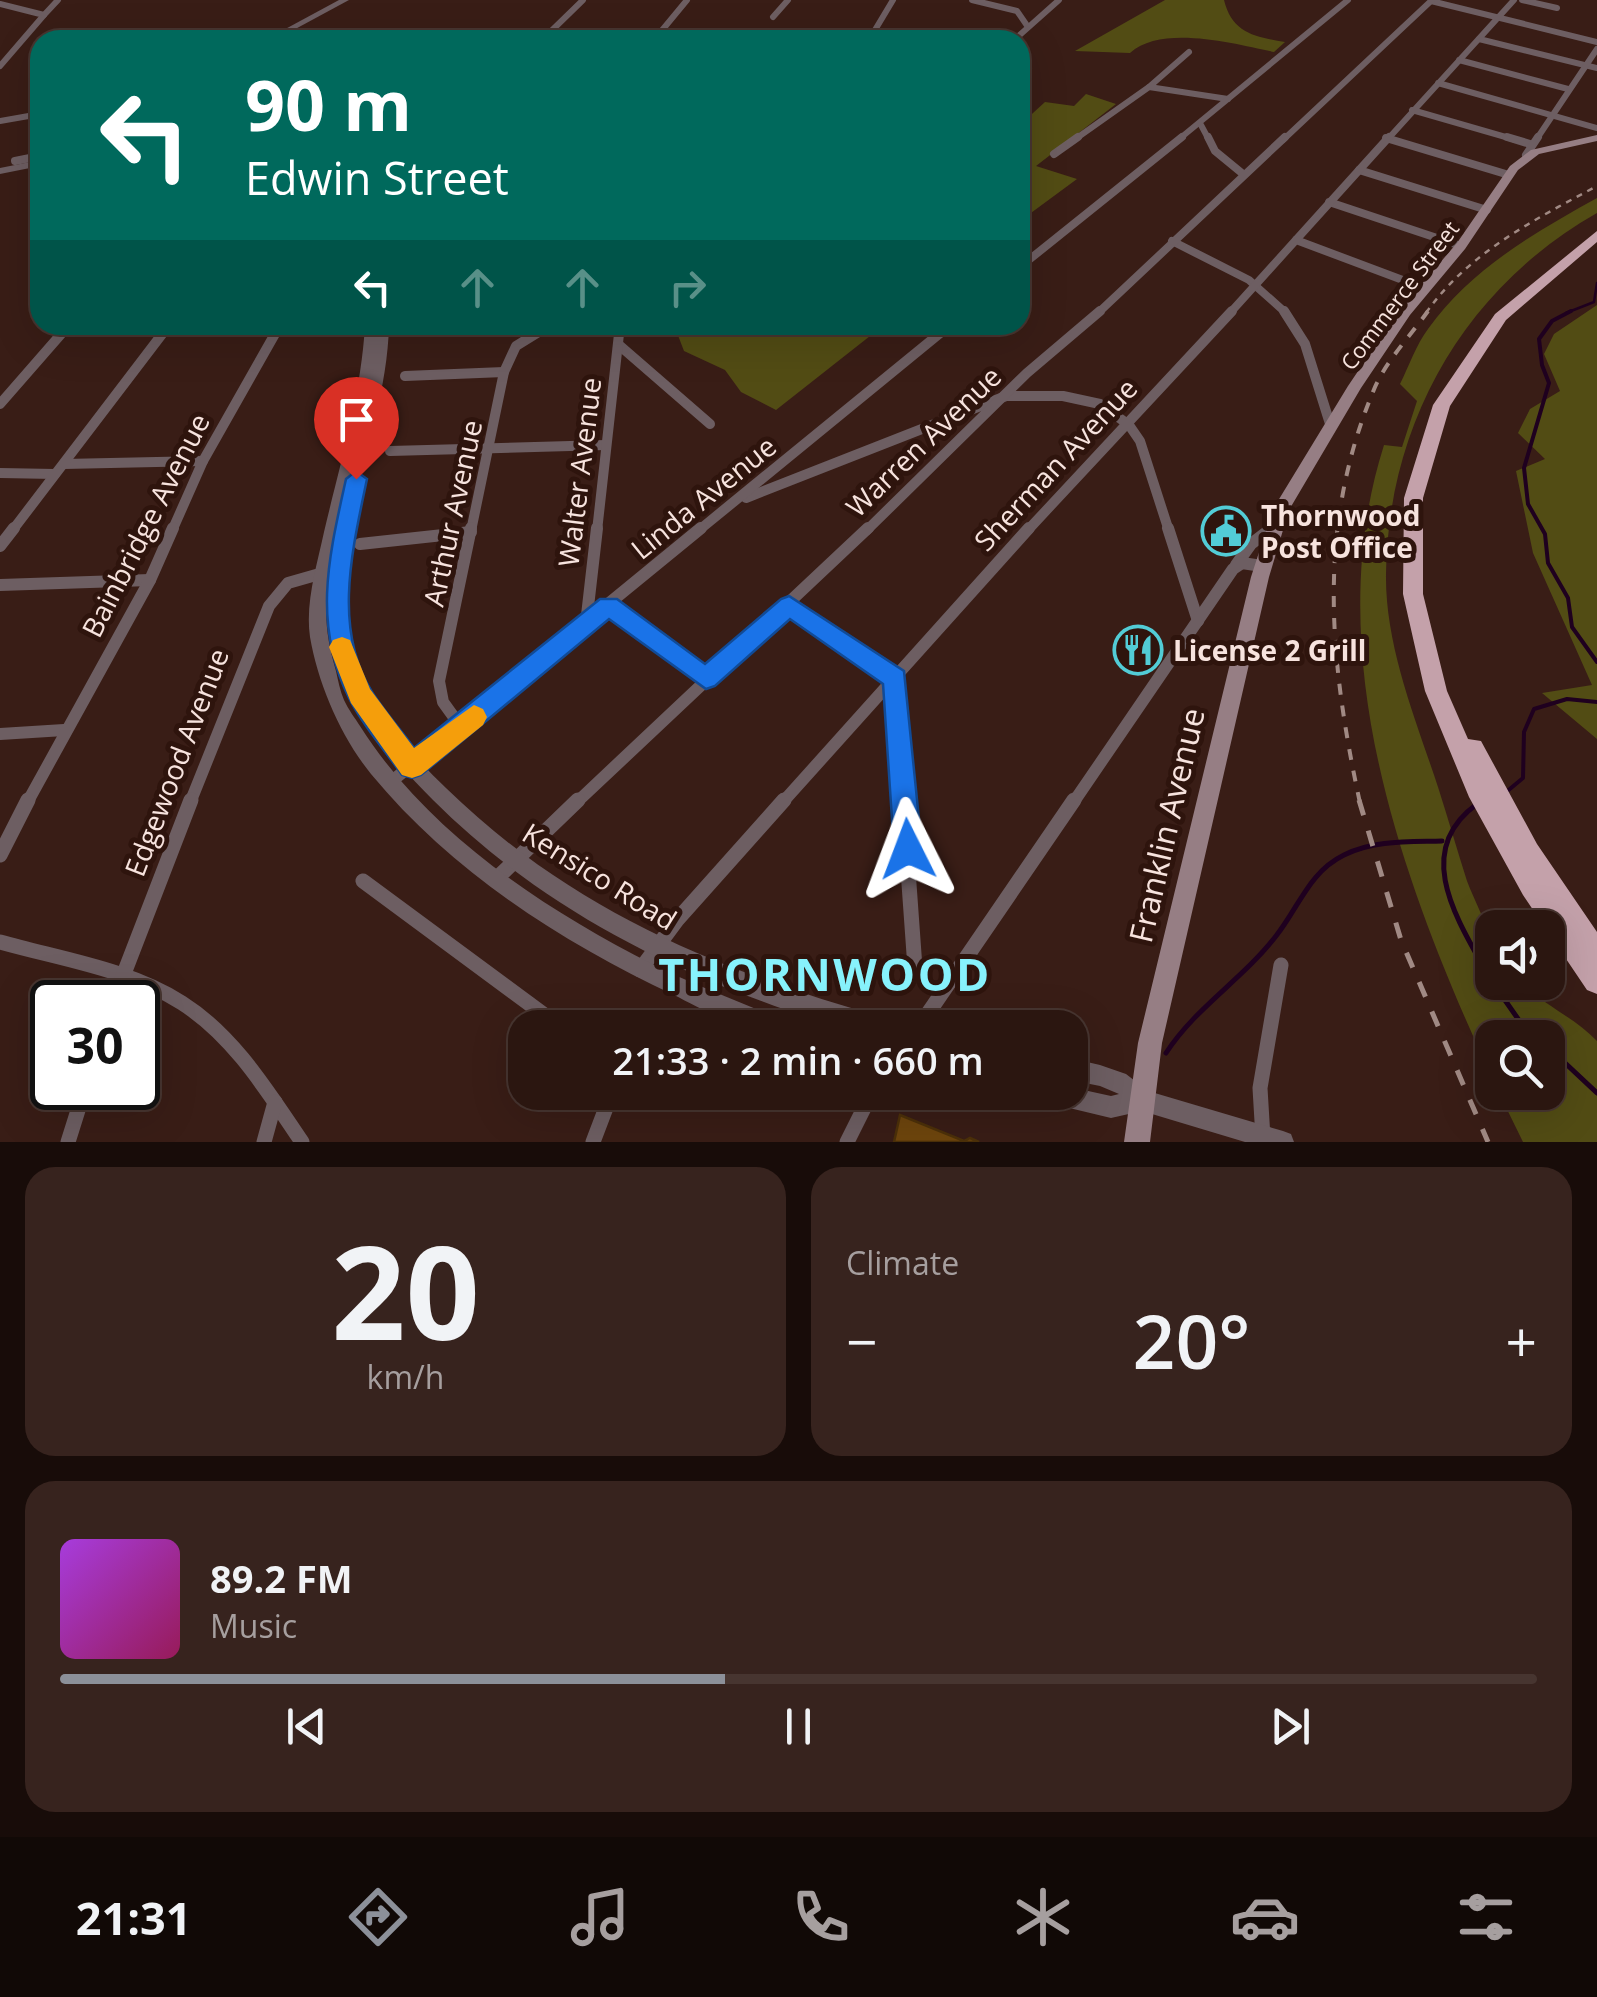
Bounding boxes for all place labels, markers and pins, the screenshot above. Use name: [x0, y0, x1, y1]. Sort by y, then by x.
pin: [314, 377, 399, 480]
place label: Thornwood Post Office: [1261, 496, 1420, 566]
public building icon: Thornwood Post Office: [1200, 505, 1252, 557]
restaurant icon: License 2 Grill: [1112, 624, 1164, 676]
place label: License 2 Grill: [1173, 631, 1366, 669]

